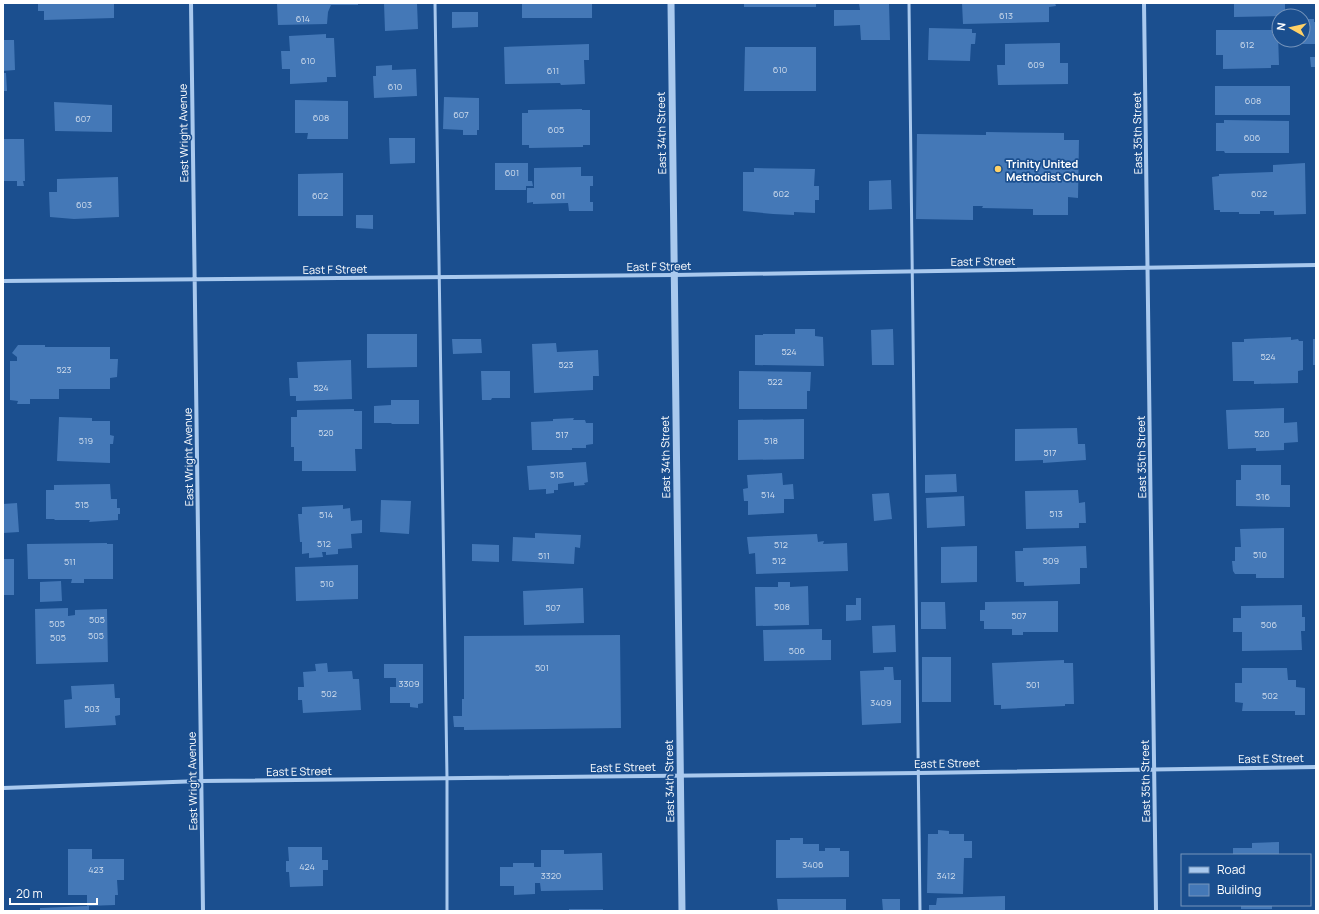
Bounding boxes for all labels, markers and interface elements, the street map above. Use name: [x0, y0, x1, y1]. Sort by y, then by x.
north arrow: [1271, 8, 1311, 48]
house number: 613: [999, 9, 1013, 22]
house number: 614: [296, 12, 310, 25]
text: N: [1273, 21, 1289, 31]
house number: 612: [1240, 38, 1254, 51]
house number: 610: [301, 54, 315, 67]
house number: 609: [1028, 58, 1044, 71]
house number: 610: [773, 63, 787, 76]
house number: 611: [547, 64, 559, 77]
house number: 610: [388, 80, 402, 93]
street label: East Wright Avenue: [175, 83, 191, 183]
street label: East 34th Street: [653, 91, 669, 175]
street label: East 35th Street: [1129, 92, 1145, 174]
house number: 608: [1245, 94, 1261, 107]
house number: 607: [453, 108, 469, 121]
house number: 608: [313, 111, 329, 124]
house number: 607: [75, 112, 91, 125]
house number: 605: [548, 123, 564, 136]
house number: 606: [1244, 131, 1261, 144]
place label: Trinity United Methodist Church: [1006, 156, 1103, 184]
marker: Trinity United Methodist Church: [993, 164, 1003, 174]
house number: 601: [505, 166, 519, 179]
house number: 602: [773, 187, 789, 200]
house number: 602: [1251, 187, 1267, 200]
house number: 602: [312, 189, 328, 202]
house number: 601: [551, 189, 565, 202]
house number: 603: [76, 198, 92, 211]
street label: East F Street: [950, 253, 1016, 269]
street label: East F Street: [626, 258, 692, 274]
street label: East F Street: [302, 261, 368, 277]
house number: 524: [781, 345, 797, 358]
house number: 524: [1260, 350, 1276, 363]
house number: 523: [558, 358, 574, 371]
house number: 523: [56, 363, 72, 376]
house number: 522: [767, 375, 783, 388]
house number: 524: [313, 381, 329, 394]
street label: East Wright Avenue: [180, 407, 196, 507]
street label: East 34th Street: [657, 415, 673, 499]
street label: East 35th Street: [1133, 416, 1149, 498]
house number: 520: [318, 426, 334, 439]
house number: 520: [1254, 427, 1270, 440]
house number: 517: [555, 428, 569, 441]
house number: 519: [79, 434, 93, 447]
house number: 518: [764, 434, 778, 447]
house number: 517: [1043, 446, 1057, 459]
house number: 515: [550, 468, 564, 481]
house number: 514: [761, 488, 775, 501]
house number: 516: [1256, 490, 1271, 503]
house number: 515: [75, 498, 89, 511]
house number: 513: [1049, 507, 1063, 520]
house number: 514: [319, 508, 333, 521]
house number: 512: [317, 537, 331, 550]
house number: 512: [774, 538, 788, 551]
house number: 510: [1253, 548, 1267, 561]
house number: 511: [538, 549, 550, 562]
house number: 512: [772, 554, 786, 567]
house number: 509: [1043, 554, 1059, 567]
house number: 511: [64, 555, 76, 568]
house number: 510: [320, 577, 334, 590]
house number: 508: [774, 600, 790, 613]
house number: 507: [545, 601, 561, 614]
house number: 507: [1011, 609, 1027, 622]
house number: 505: [89, 613, 105, 626]
house number: 505: [49, 617, 65, 630]
house number: 506: [1261, 618, 1278, 631]
house number: 505: [88, 629, 104, 642]
house number: 505: [50, 631, 66, 644]
house number: 506: [789, 644, 806, 657]
house number: 501: [535, 661, 549, 674]
house number: 3309: [398, 677, 420, 690]
house number: 501: [1026, 678, 1040, 691]
house number: 502: [321, 687, 337, 700]
house number: 502: [1262, 689, 1278, 702]
house number: 3409: [870, 696, 892, 709]
house number: 503: [84, 702, 100, 715]
street label: East Wright Avenue: [184, 731, 200, 831]
street label: East 34th Street: [661, 739, 677, 823]
street label: East 35th Street: [1137, 740, 1153, 822]
street label: East E Street: [1238, 750, 1304, 766]
street label: East E Street: [914, 755, 980, 771]
street label: East E Street: [590, 759, 656, 775]
street label: East E Street: [266, 763, 332, 779]
legend: [1181, 854, 1311, 906]
house number: 3406: [802, 858, 824, 871]
house number: 424: [299, 860, 315, 873]
text: Road: [1217, 861, 1245, 878]
house number: 423: [88, 863, 104, 876]
house number: 3320: [541, 869, 561, 882]
house number: 3412: [937, 869, 955, 882]
scale bar: [10, 880, 97, 906]
text: Building: [1217, 881, 1261, 898]
text: 20 m: [16, 885, 43, 902]

